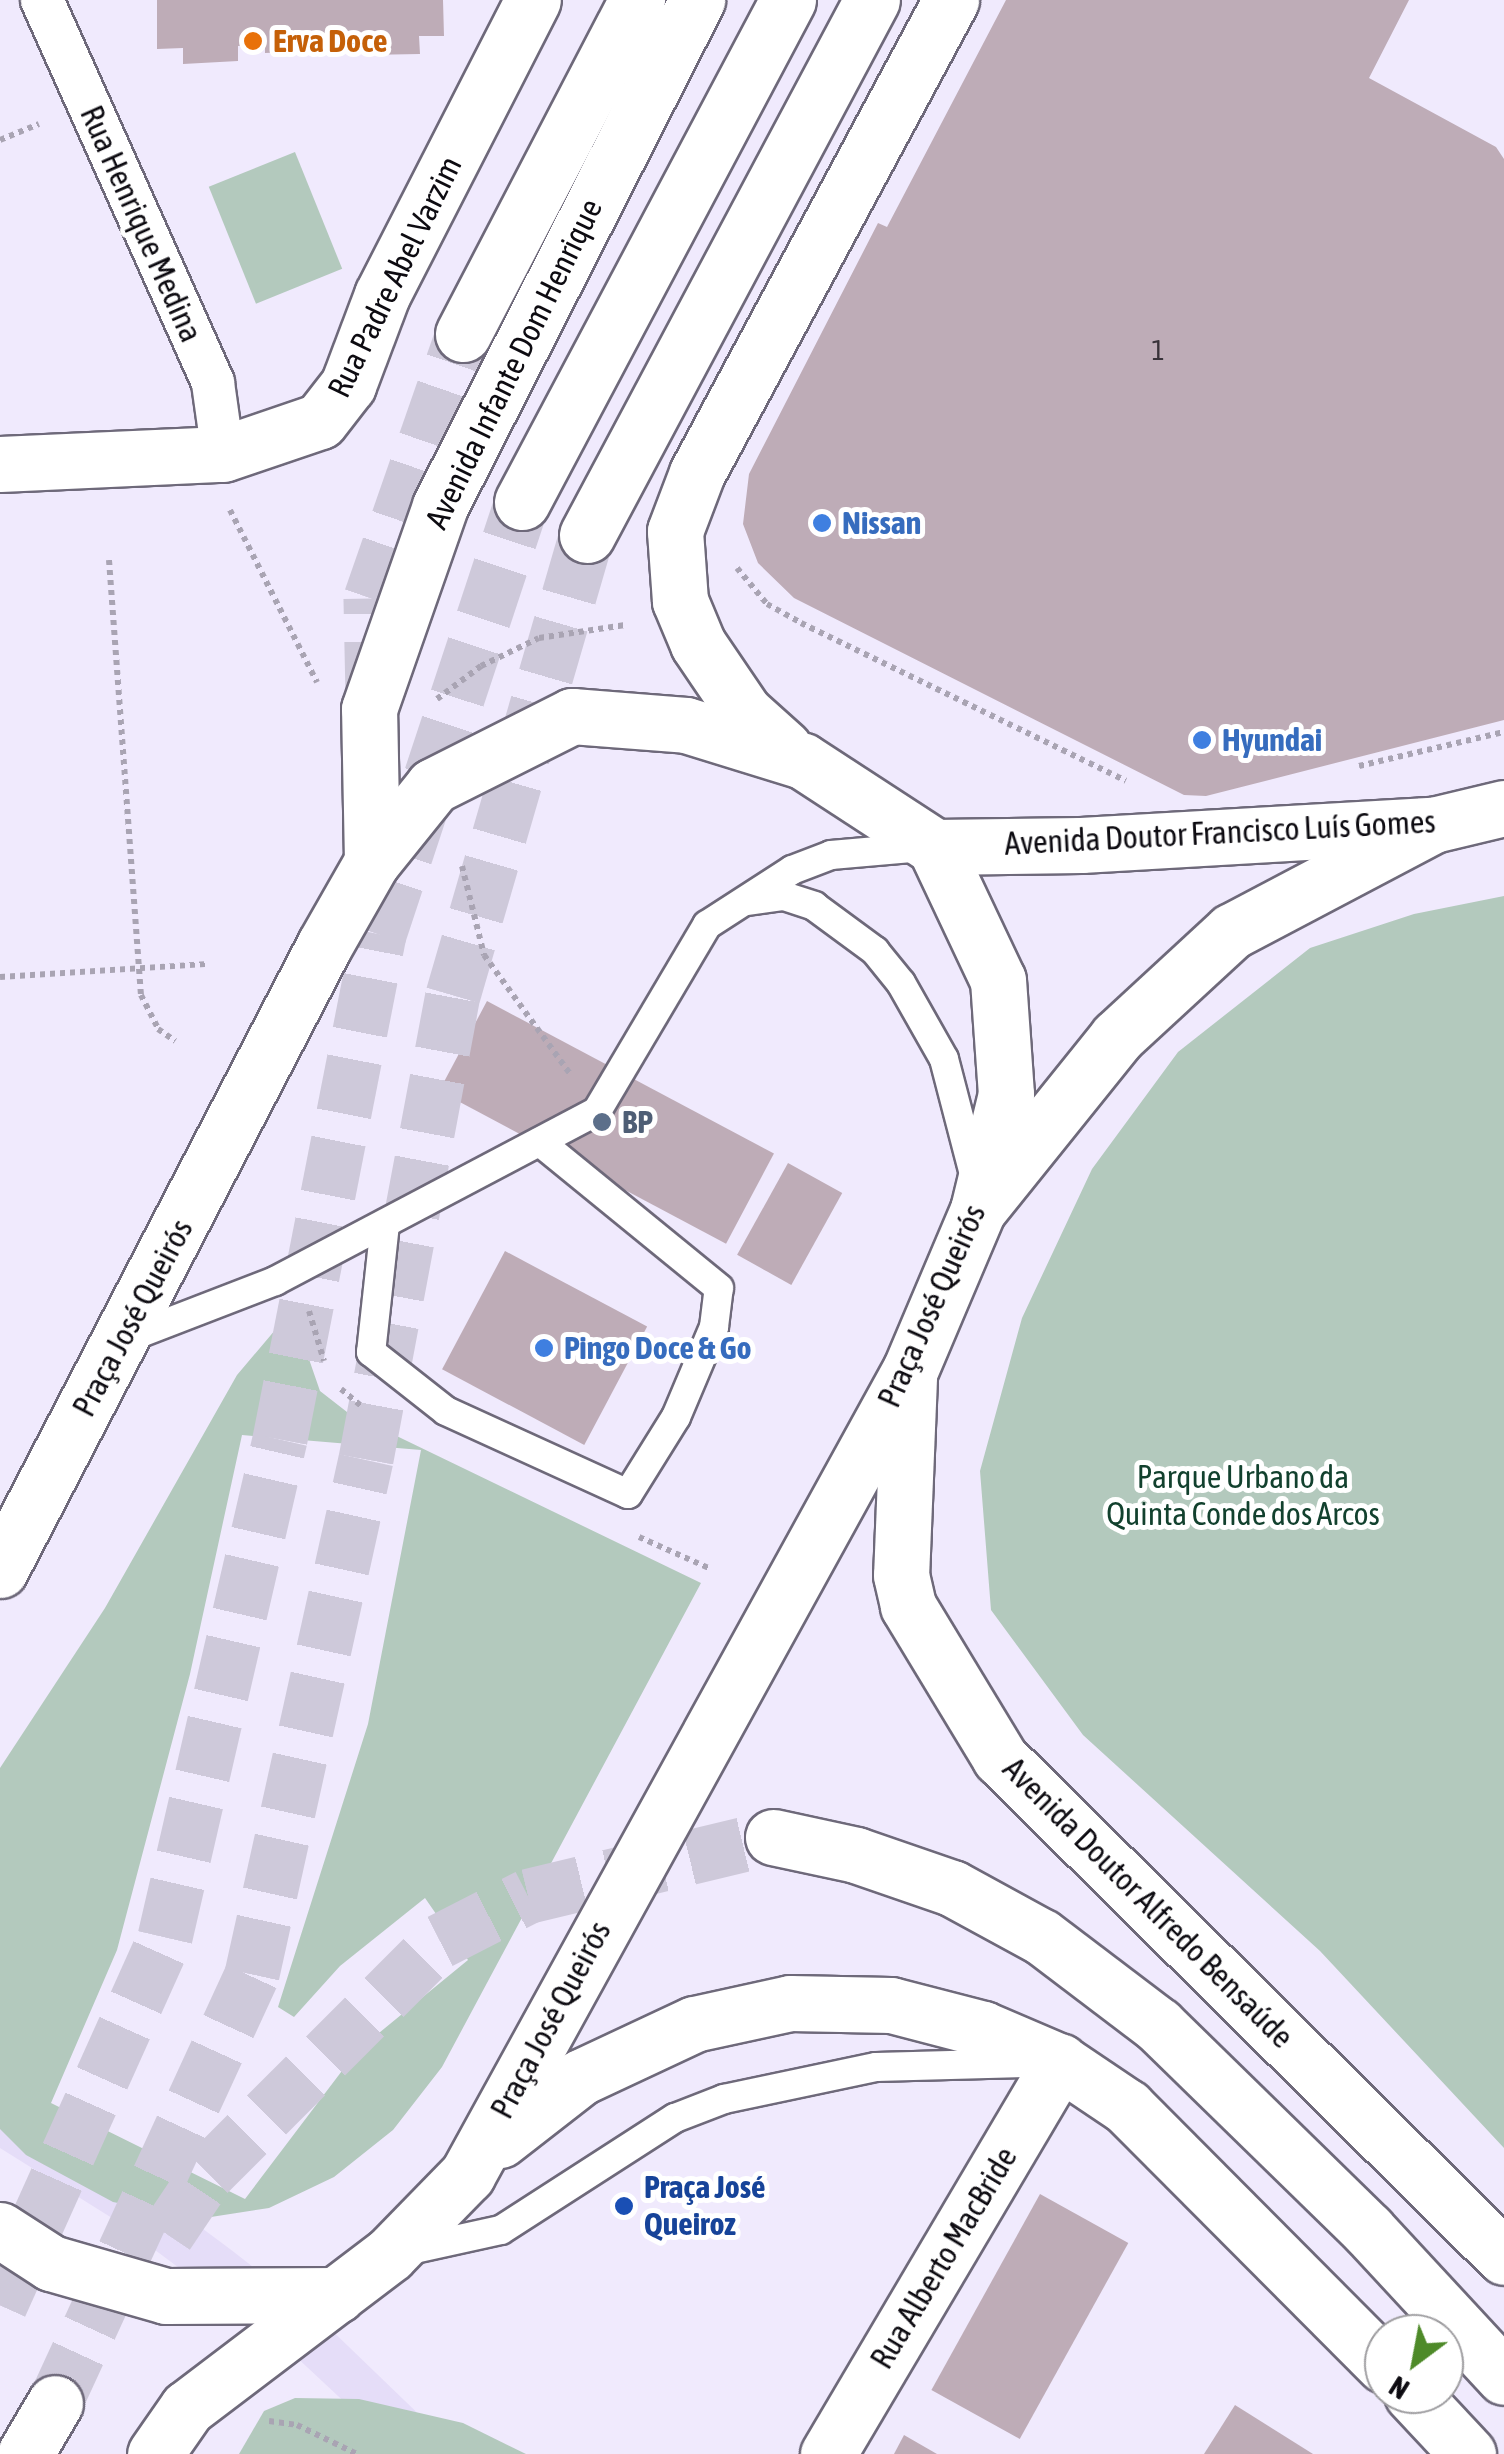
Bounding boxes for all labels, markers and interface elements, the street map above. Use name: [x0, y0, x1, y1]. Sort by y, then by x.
place label: Erva Doce: [273, 22, 388, 60]
marker: Erva Doce: [242, 30, 264, 52]
street label: Rua Henrique Medina: [72, 100, 210, 348]
street label: Rua Padre Abel Varzim: [320, 150, 470, 404]
street label: Avenida Infante Dom Henrique: [417, 193, 611, 535]
house number: 1: [1151, 333, 1165, 367]
place label: Nissan: [842, 504, 921, 542]
marker: Nissan: [811, 512, 833, 534]
place label: Hyundai: [1222, 721, 1322, 759]
marker: Hyundai: [1191, 729, 1213, 751]
street label: Avenida Doutor Francisco Luís Gomes: [1004, 803, 1436, 863]
place label: BP: [622, 1103, 653, 1141]
marker: BP: [591, 1111, 613, 1133]
street label: Praça José Queirós: [870, 1199, 994, 1413]
street label: Praça José Queirós: [65, 1213, 201, 1423]
place label: Pingo Doce & Go: [564, 1329, 752, 1367]
marker: Pingo Doce & Go: [533, 1337, 555, 1359]
park label: Parque Urbano da Quinta Conde dos Arcos: [1106, 1459, 1380, 1534]
street label: Avenida Doutor Alfredo Bensaúde: [995, 1750, 1301, 2056]
street label: Praça José Queirós: [483, 1915, 619, 2125]
street label: Rua Alberto MacBride: [863, 2140, 1025, 2376]
place label: Praça José Queiroz: [644, 2169, 766, 2244]
marker: Praça José Queiroz: [613, 2195, 635, 2217]
north arrow: [1364, 2314, 1464, 2414]
text: N: [1384, 2370, 1415, 2406]

